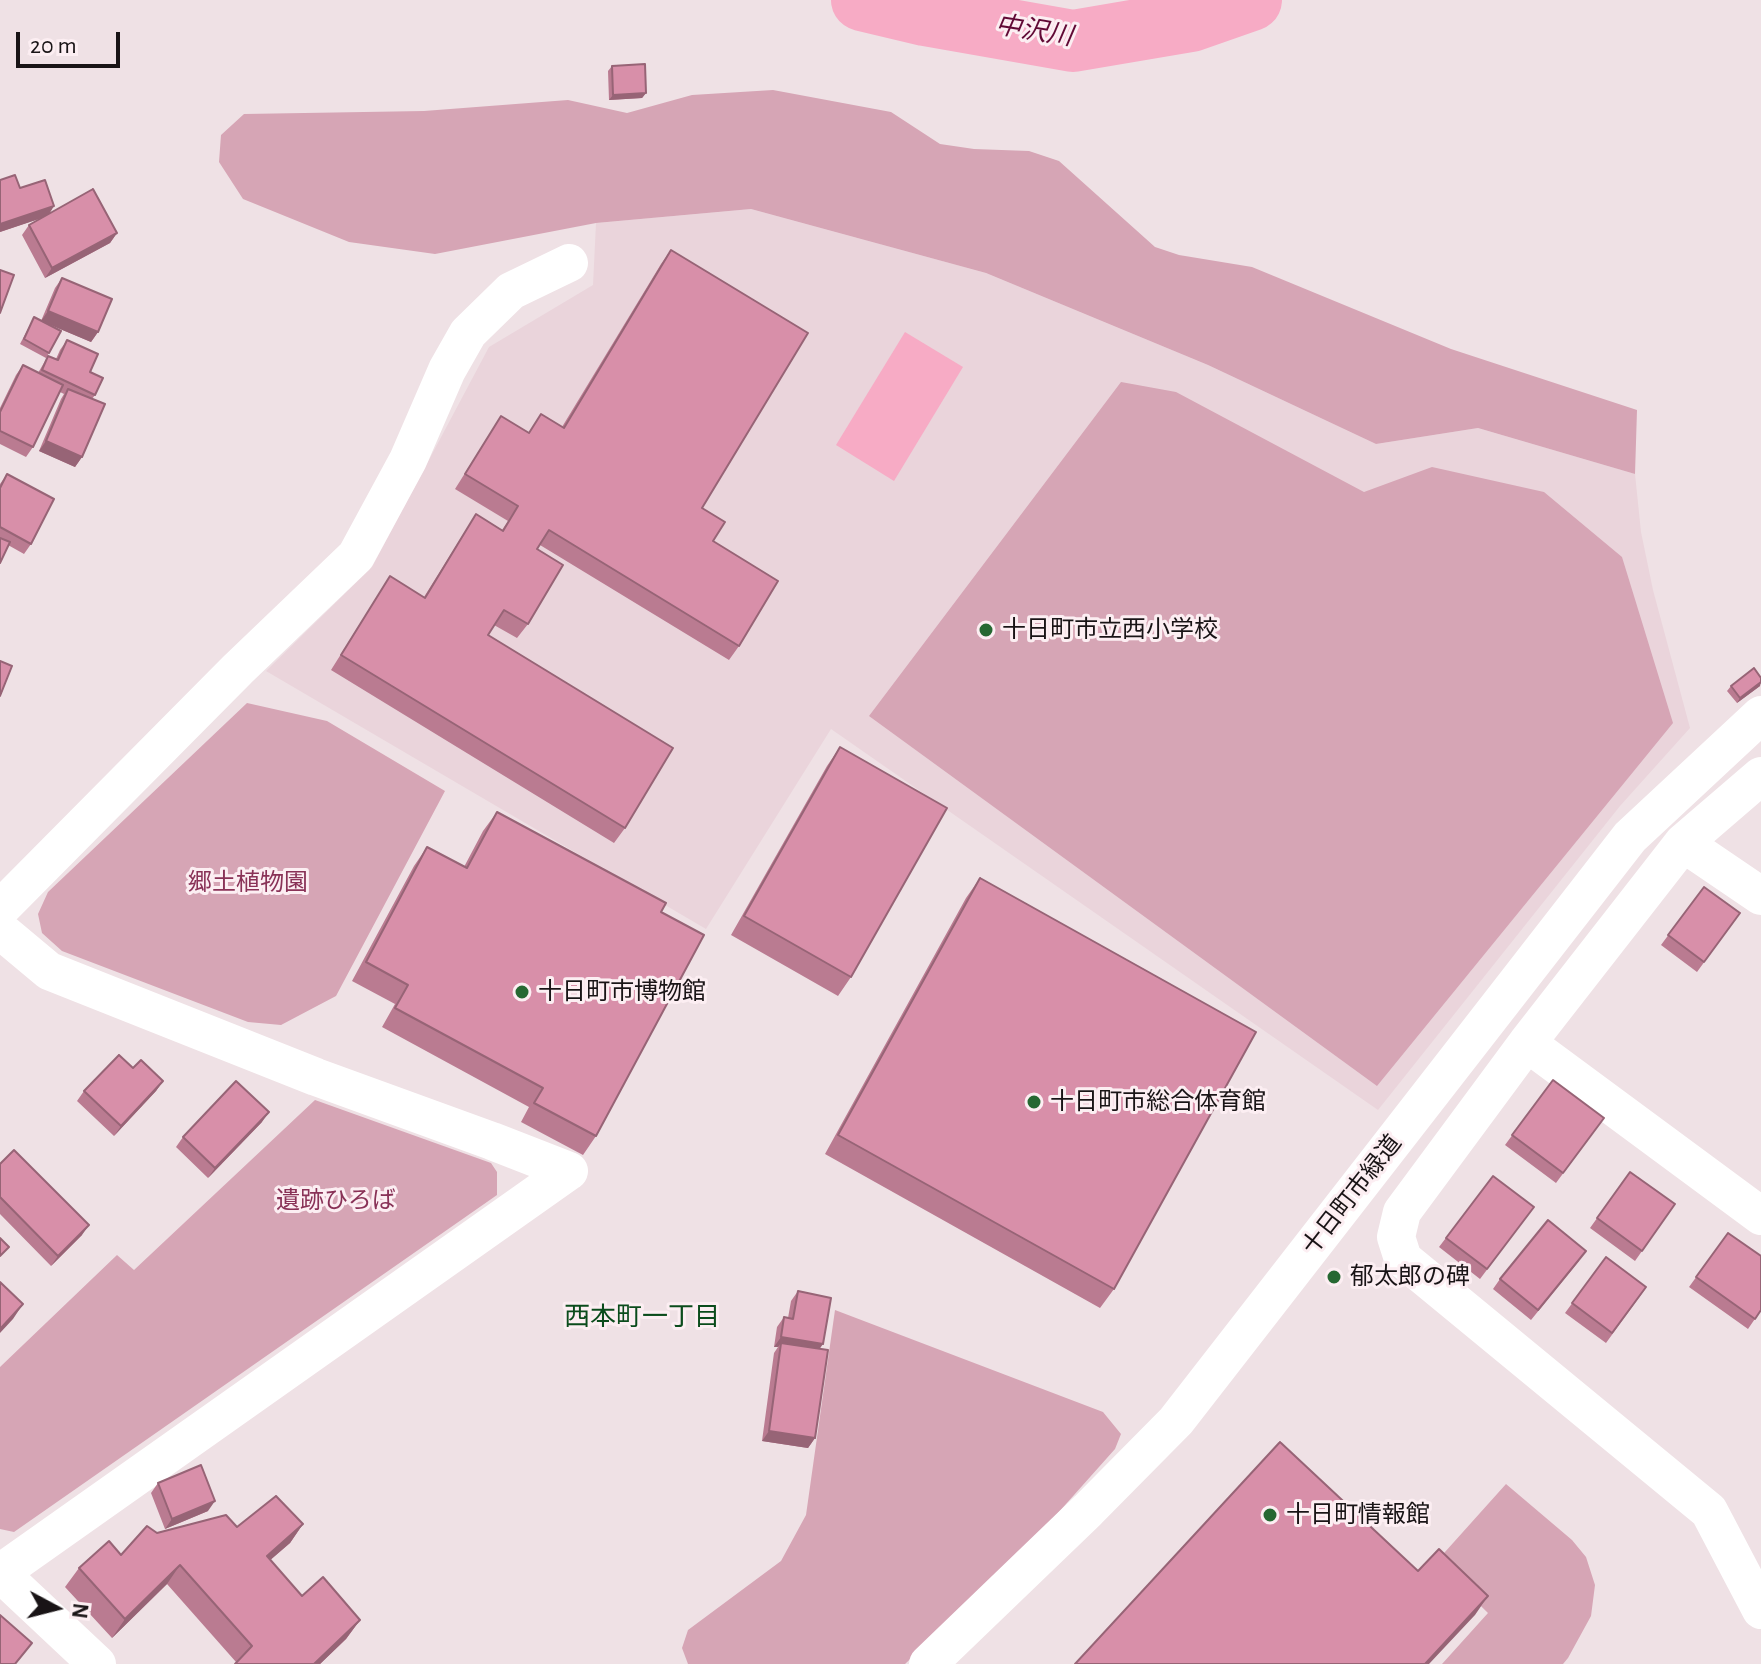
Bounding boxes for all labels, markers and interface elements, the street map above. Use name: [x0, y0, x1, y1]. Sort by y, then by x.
water label: 中沢川: [993, 9, 1075, 53]
scale bar: [20, 16, 124, 66]
text: 20 m: [30, 34, 77, 58]
place label: 十日町市立西小学校: [1002, 616, 1218, 644]
marker: 十日町市立西小学校: [977, 621, 995, 639]
park label: 郷土植物園: [188, 869, 308, 897]
place label: 十日町市博物館: [538, 978, 706, 1006]
marker: 十日町市博物館: [513, 983, 531, 1001]
place label: 十日町市総合体育館: [1050, 1088, 1266, 1116]
marker: 十日町市総合体育館: [1025, 1093, 1043, 1111]
street label: 十日町市緑道: [1296, 1129, 1408, 1261]
park label: 遺跡ひろば: [276, 1187, 396, 1215]
place label: 郁太郎の碑: [1350, 1263, 1470, 1291]
marker: 郁太郎の碑: [1325, 1268, 1343, 1286]
district label: 西本町一丁目: [564, 1301, 720, 1333]
place label: 十日町情報館: [1286, 1501, 1430, 1529]
marker: 十日町情報館: [1261, 1506, 1279, 1524]
north arrow: [16, 1568, 96, 1648]
text: N: [68, 1602, 92, 1620]

